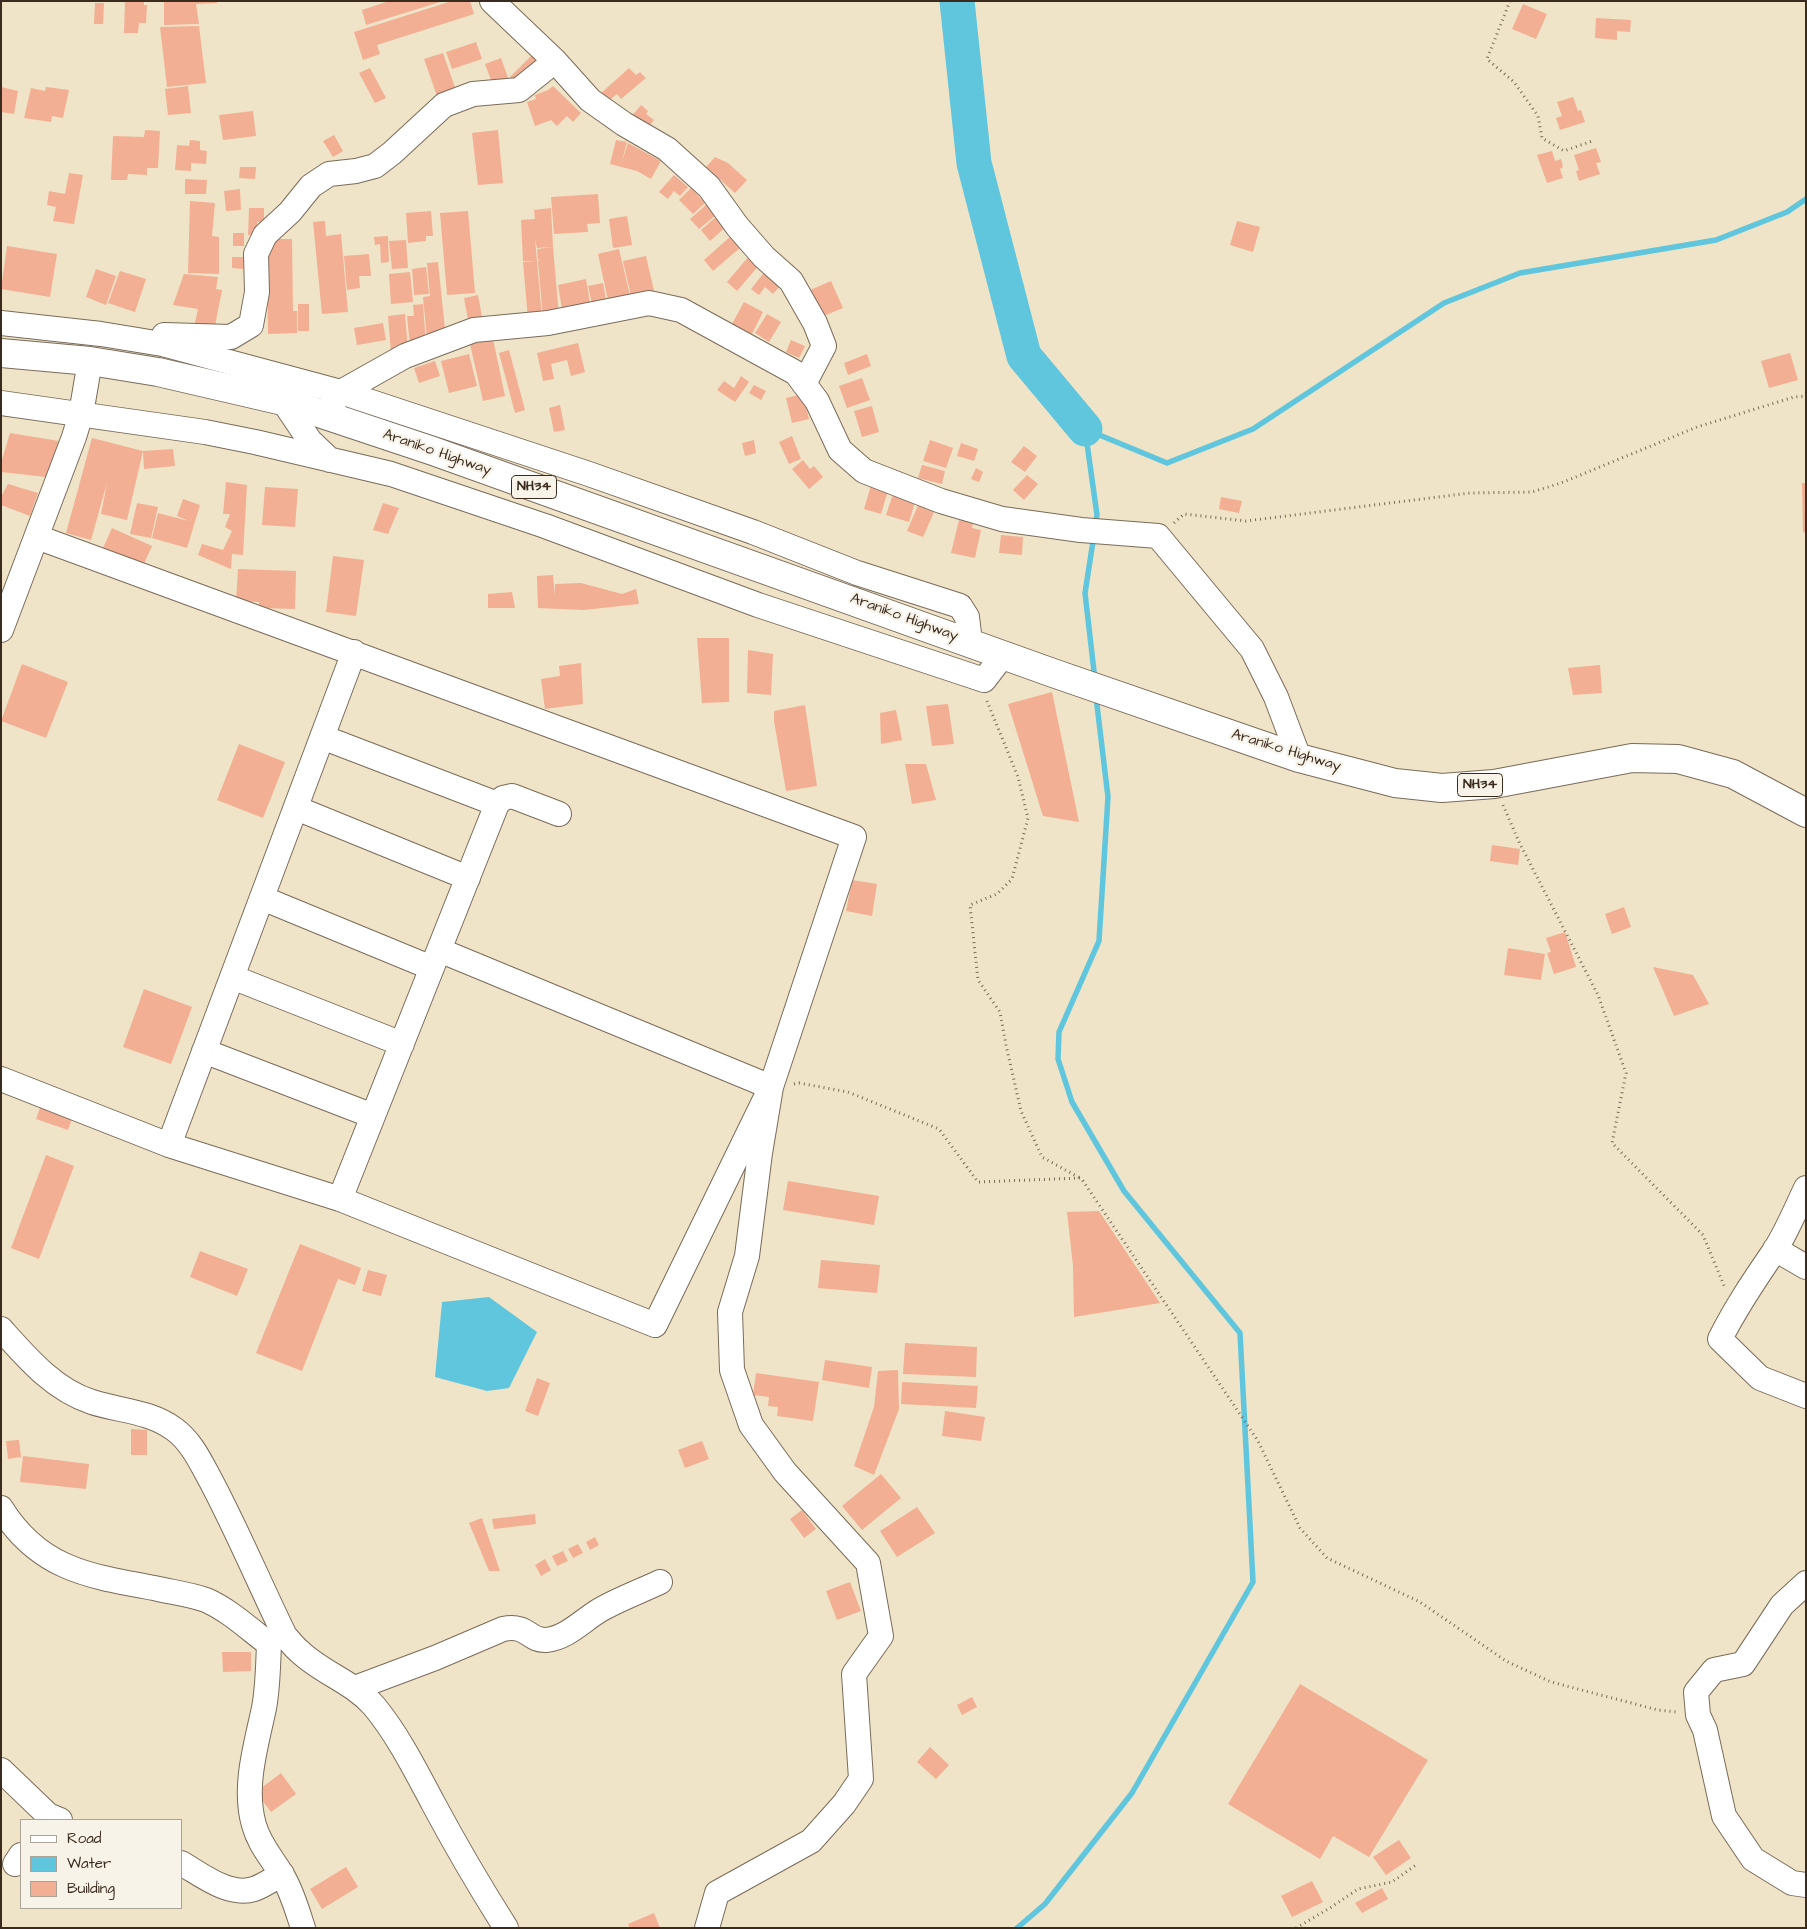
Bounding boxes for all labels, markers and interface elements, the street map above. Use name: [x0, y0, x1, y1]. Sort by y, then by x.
street label: Araniko Highway: [380, 426, 494, 480]
road number: NH34: [512, 476, 556, 498]
street label: Araniko Highway: [848, 590, 960, 646]
street label: Araniko Highway: [1229, 726, 1343, 776]
road number: NH34: [1458, 774, 1502, 796]
legend: [20, 1819, 182, 1909]
text: Road: [67, 1828, 101, 1849]
text: Water: [67, 1853, 111, 1874]
text: Building: [67, 1878, 115, 1899]

